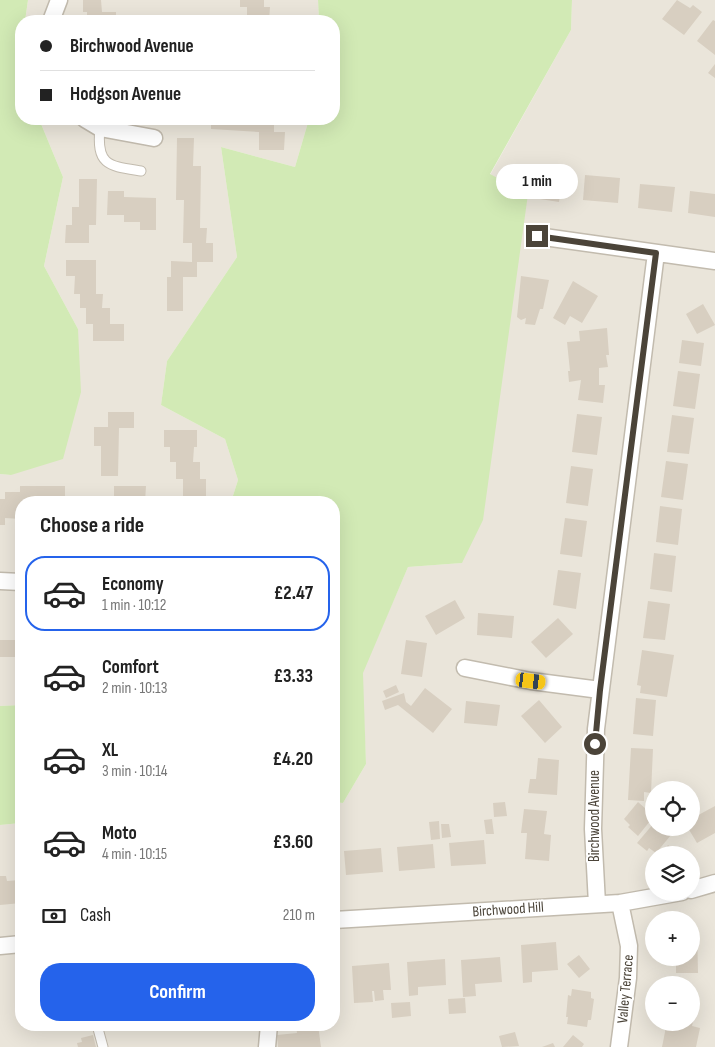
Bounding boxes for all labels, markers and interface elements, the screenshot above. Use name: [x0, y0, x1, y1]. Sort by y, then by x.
text: Birchwood Avenue: [70, 35, 194, 58]
text: Hodgson Avenue: [70, 83, 181, 106]
callout: 1 min: [496, 164, 578, 198]
text: 1 min: [522, 172, 552, 191]
route end: [526, 225, 548, 247]
text: Choose a ride: [40, 512, 144, 539]
icon: car: [42, 571, 87, 616]
text: Economy: [102, 573, 164, 596]
text: £2.47: [274, 582, 313, 605]
text: 1 min · 10:12: [102, 596, 166, 615]
icon: car: [42, 654, 87, 699]
text: Comfort: [102, 656, 159, 679]
text: £3.33: [273, 665, 313, 688]
car: [515, 672, 546, 690]
text: 2 min · 10:13: [102, 679, 167, 698]
route start: [584, 733, 606, 755]
icon: car: [42, 737, 87, 782]
text: XL: [102, 739, 118, 762]
text: £4.20: [272, 748, 313, 771]
text: 3 min · 10:14: [102, 762, 167, 781]
street label: Birchwood Avenue: [585, 770, 604, 862]
map controls: [645, 781, 700, 1031]
button: locate: [645, 781, 700, 836]
icon: car: [42, 820, 87, 865]
text: Moto: [102, 822, 137, 845]
text: £3.60: [273, 831, 313, 854]
text: 4 min · 10:15: [102, 845, 167, 864]
button: layers: [645, 846, 700, 901]
street label: Birchwood Hill: [472, 898, 544, 921]
icon: cash: [40, 902, 68, 930]
text: Cash: [80, 904, 111, 927]
text: 210 m: [283, 906, 315, 925]
button: +: [645, 911, 700, 966]
street label: Valley Terrace: [613, 954, 638, 1024]
button: Confirm: [40, 963, 315, 1021]
button: −: [645, 976, 700, 1031]

